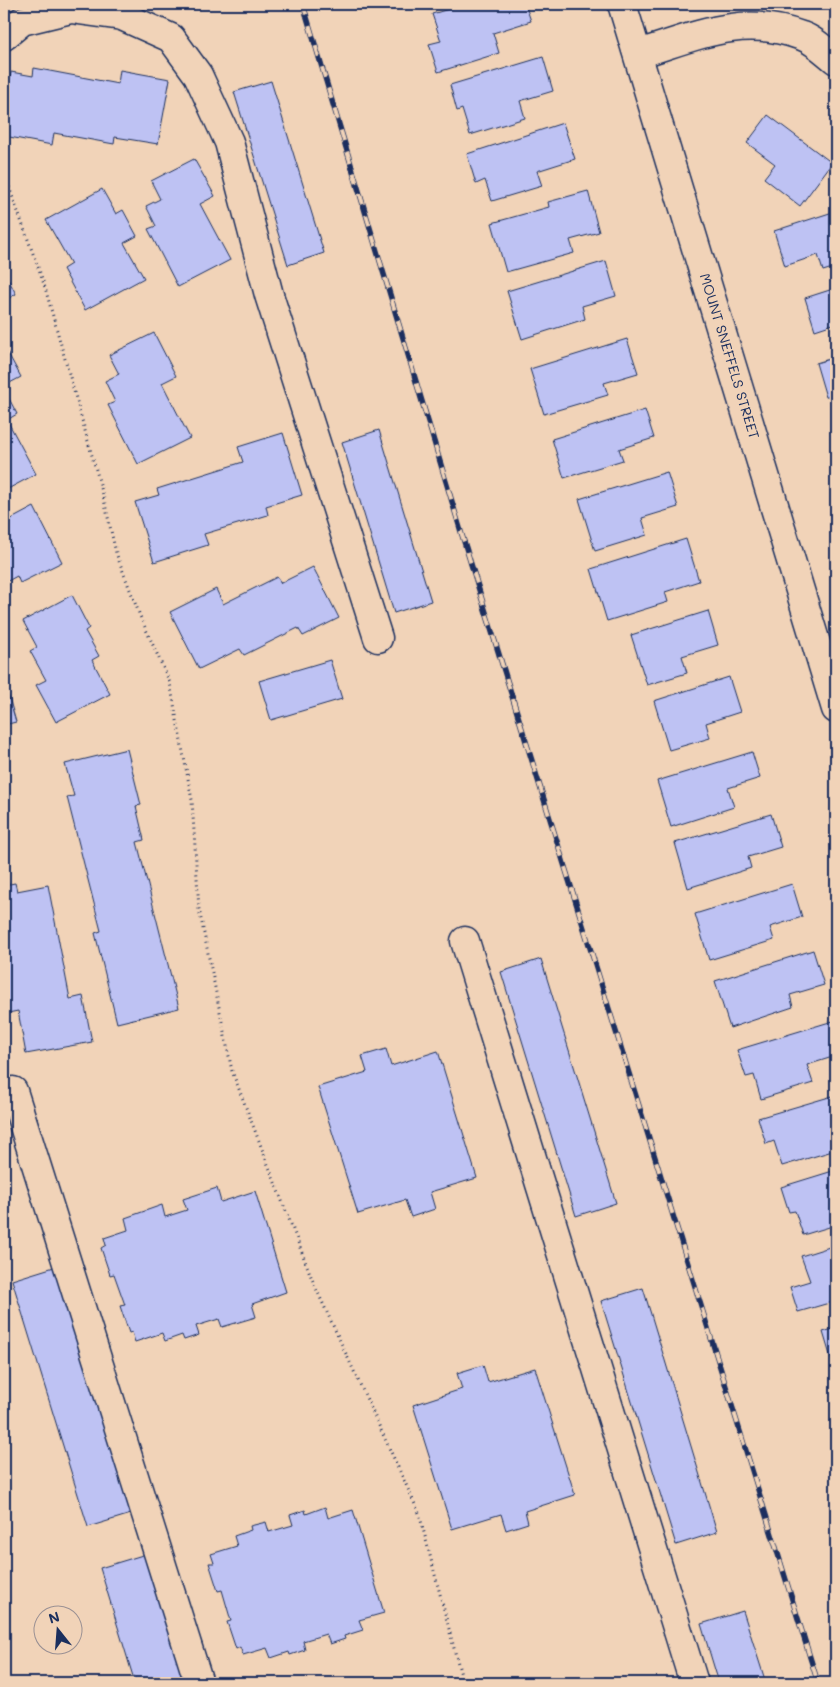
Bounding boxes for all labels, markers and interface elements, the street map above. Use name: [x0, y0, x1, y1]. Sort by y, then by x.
street label: MOUNT SNEFFELS STREET: [696, 271, 764, 441]
north arrow: [32, 1604, 82, 1654]
text: N: [46, 1606, 62, 1628]

